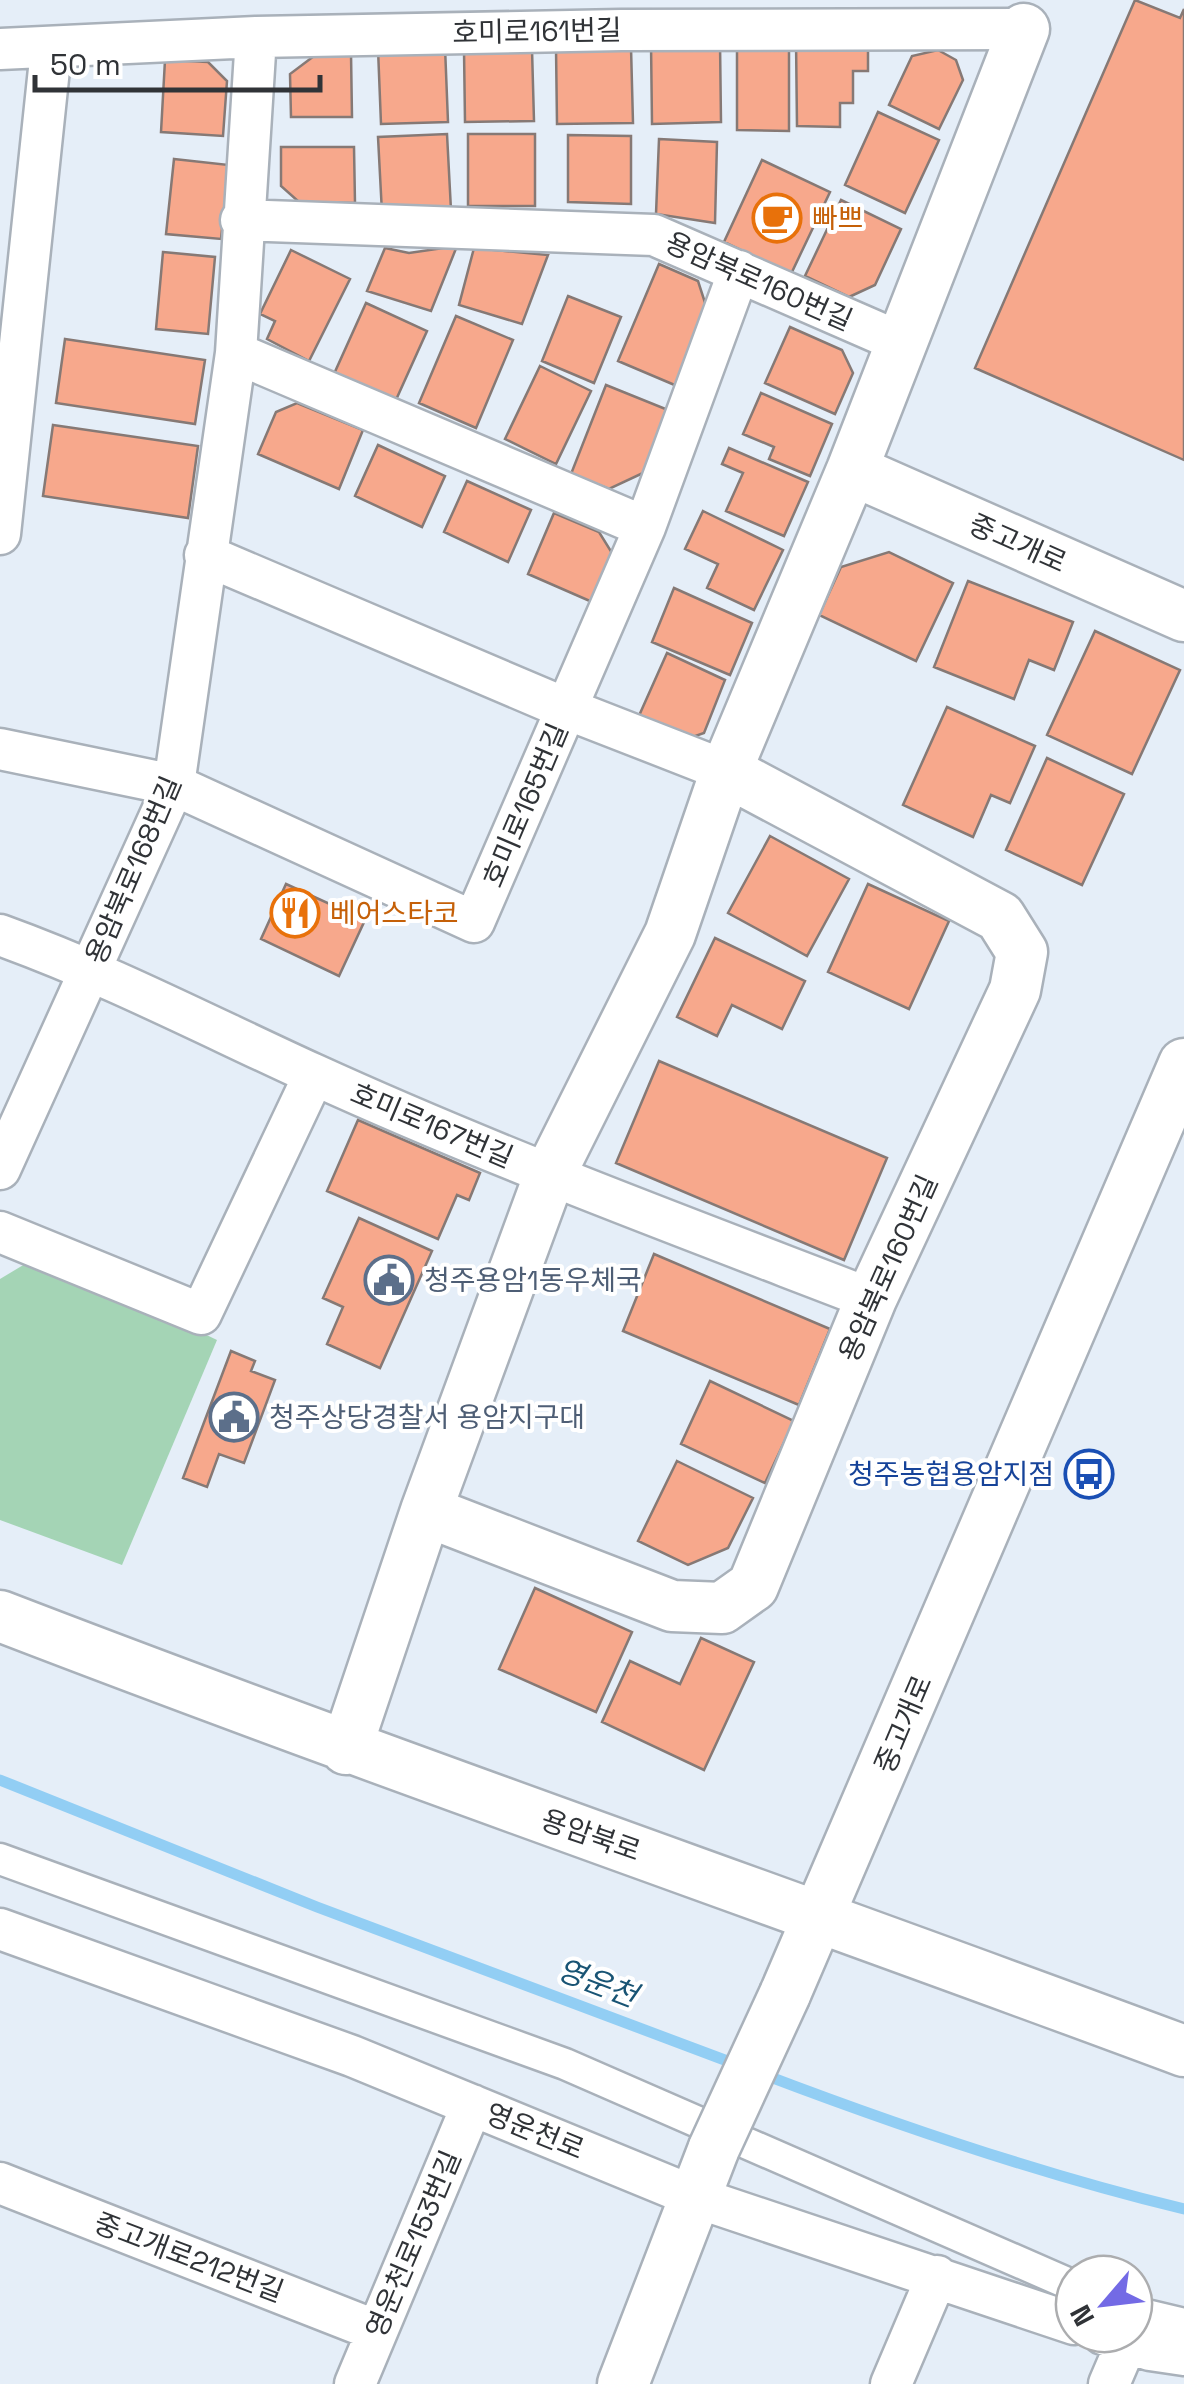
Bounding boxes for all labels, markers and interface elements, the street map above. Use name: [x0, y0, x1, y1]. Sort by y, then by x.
street label: 호미로161번길: [452, 12, 622, 50]
scale bar: [35, 30, 320, 92]
text: 50 m: [50, 45, 121, 84]
cafe icon: 빠쁘: [751, 192, 803, 244]
place label: 빠쁘: [812, 200, 864, 236]
street label: 용암북로160번길: [660, 224, 858, 338]
street label: 중고개로: [964, 506, 1072, 580]
street label: 호미로165번길: [474, 718, 576, 892]
street label: 용암북로168번길: [77, 771, 189, 969]
restaurant icon: 베어스타코: [269, 887, 321, 939]
place label: 베어스타코: [330, 895, 459, 931]
street label: 호미로167번길: [345, 1075, 519, 1175]
street label: 용암북로160번길: [831, 1169, 945, 1367]
public building icon: 청주용암1동우체국: [363, 1254, 415, 1306]
place label: 청주용암1동우체국: [424, 1262, 642, 1298]
public building icon: 청주상당경찰서 용암지구대: [208, 1391, 260, 1443]
place label: 청주상당경찰서 용암지구대: [269, 1399, 585, 1435]
bus stop icon: 청주농협용암지점: [1063, 1448, 1115, 1500]
place label: 청주농협용암지점: [848, 1456, 1054, 1492]
street label: 중고개로: [866, 1670, 940, 1778]
street label: 용암북로: [536, 1801, 646, 1869]
water label: 영운천: [552, 1949, 646, 2017]
street label: 영운천로: [480, 2095, 590, 2167]
street label: 영운천로153번길: [357, 2145, 469, 2343]
street label: 중고개로212번길: [89, 2204, 289, 2310]
north arrow: [1054, 2254, 1154, 2354]
text: N: [1062, 2299, 1102, 2332]

